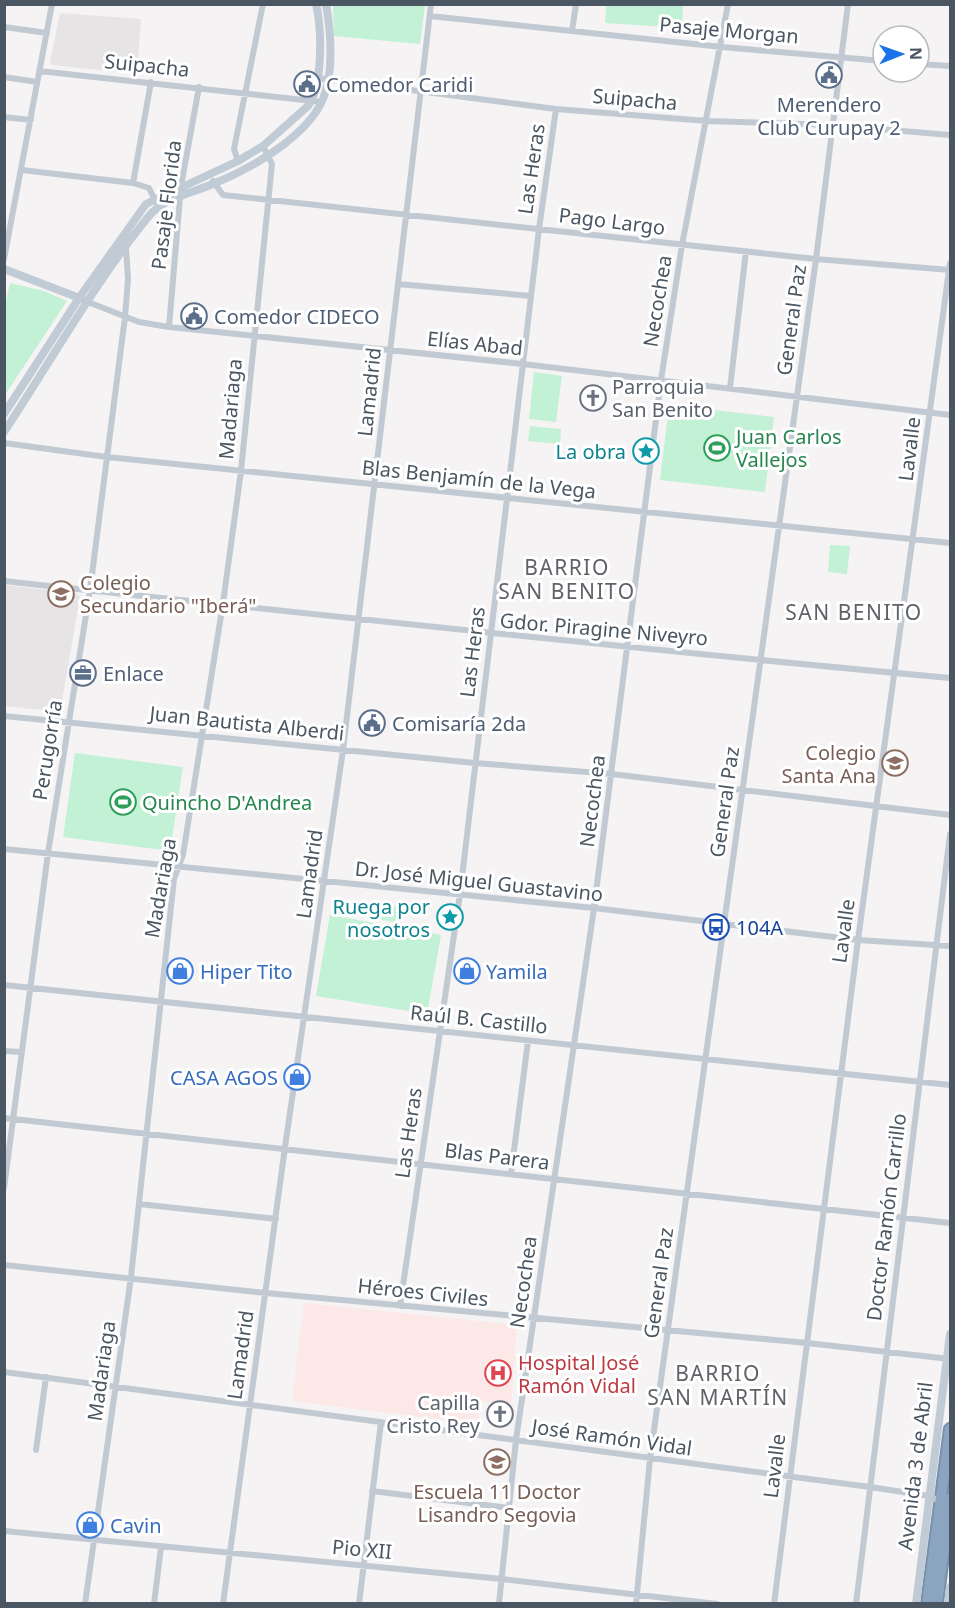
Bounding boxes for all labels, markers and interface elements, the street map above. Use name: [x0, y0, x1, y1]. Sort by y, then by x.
street label: Pasaje Morgan: [658, 10, 800, 50]
north arrow: [871, 24, 931, 84]
street label: Suipacha: [103, 47, 191, 83]
text: N: [905, 47, 927, 60]
public building icon: Merendero Club Curupay 2: [814, 60, 844, 90]
public building icon: Comedor Caridi: [292, 69, 322, 99]
place label: Comedor Caridi: [326, 71, 473, 98]
street label: Suipacha: [591, 82, 679, 116]
place label: Merendero Club Curupay 2: [757, 91, 901, 141]
street label: Las Heras: [511, 122, 551, 216]
street label: Pasaje Florida: [145, 139, 187, 271]
street label: Pago Largo: [557, 201, 667, 241]
street label: Necochea: [636, 253, 678, 349]
street label: General Paz: [770, 263, 812, 377]
public building icon: Comedor CIDECO: [179, 301, 209, 331]
place label: Comedor CIDECO: [214, 303, 380, 330]
street label: Elías Abad: [426, 325, 524, 361]
street label: Lamadrid: [351, 346, 387, 438]
street label: Madariaga: [212, 357, 248, 461]
place label: Parroquia San Benito: [612, 373, 713, 423]
church icon: Parroquia San Benito: [578, 383, 608, 413]
street label: Lavalle: [892, 415, 926, 483]
place label: Juan Carlos Vallejos: [734, 423, 842, 473]
sports icon: Juan Carlos Vallejos: [702, 433, 732, 463]
place icon: La obra: [631, 436, 661, 466]
place label: La obra: [556, 438, 626, 465]
street label: Blas Benjamín de la Vega: [361, 453, 597, 505]
district label: BARRIO SAN BENITO: [498, 553, 636, 605]
place label: Colegio Secundario "Iberá": [80, 569, 256, 619]
school or university icon: Colegio Secundario "Iberá": [46, 579, 76, 609]
district label: SAN BENITO: [785, 598, 923, 626]
street label: Las Heras: [453, 605, 491, 699]
street label: Gdor. Piragine Niveyro: [499, 606, 709, 652]
office icon: Enlace: [68, 658, 98, 688]
place label: Enlace: [103, 660, 164, 687]
street label: Perugorría: [26, 698, 68, 802]
street label: Juan Bautista Alberdi: [146, 699, 346, 747]
public building icon: Comisaría 2da: [357, 708, 387, 738]
place label: Comisaría 2da: [392, 710, 526, 737]
place label: Colegio Santa Ana: [781, 739, 876, 789]
street label: General Paz: [703, 745, 745, 859]
school or university icon: Colegio Santa Ana: [880, 748, 910, 778]
street label: Necochea: [573, 753, 611, 849]
sports icon: Quincho D'Andrea: [108, 787, 138, 817]
place label: Quincho D'Andrea: [142, 789, 312, 816]
street label: Lamadrid: [289, 828, 329, 920]
street label: Madariaga: [138, 836, 182, 940]
street label: Dr. José Miguel Guastavino: [354, 855, 604, 907]
place label: Ruega por nosotros: [333, 893, 430, 943]
street label: Lavalle: [825, 897, 861, 965]
place icon: Ruega por nosotros: [435, 902, 465, 932]
bus stop icon: 104A: [701, 912, 731, 942]
place label: 104A: [736, 914, 783, 941]
shop icon: Hiper Tito: [165, 956, 195, 986]
shop icon: Yamila: [452, 956, 482, 986]
place label: Hiper Tito: [200, 958, 293, 985]
place label: Yamila: [486, 958, 548, 985]
street label: Raúl B. Castillo: [409, 998, 549, 1040]
shop icon: CASA AGOS: [282, 1062, 312, 1092]
place label: CASA AGOS: [170, 1064, 278, 1091]
street label: Las Heras: [388, 1086, 428, 1180]
street label: Doctor Ramón Carrillo: [860, 1112, 912, 1322]
street label: Blas Parera: [443, 1136, 551, 1176]
street label: General Paz: [637, 1226, 679, 1340]
street label: Necochea: [503, 1234, 543, 1330]
street label: Héroes Civiles: [356, 1272, 490, 1312]
street label: Lamadrid: [220, 1309, 260, 1401]
street label: Madariaga: [81, 1319, 121, 1423]
place label: Hospital José Ramón Vidal: [518, 1349, 639, 1399]
hospital icon: Hospital José Ramón Vidal: [483, 1358, 513, 1388]
district label: BARRIO SAN MARTÍN: [647, 1359, 789, 1411]
street label: Avenida 3 de Abril: [891, 1380, 939, 1552]
place label: Capilla Cristo Rey: [386, 1389, 481, 1439]
church icon: Capilla Cristo Rey: [485, 1399, 515, 1429]
street label: José Ramón Vidal: [528, 1412, 694, 1462]
street label: Lavalle: [757, 1432, 791, 1500]
school or university icon: Escuela 11 Doctor Lisandro Segovia: [482, 1447, 512, 1477]
place label: Escuela 11 Doctor Lisandro Segovia: [413, 1478, 581, 1528]
shop icon: Cavin: [75, 1510, 105, 1540]
place label: Cavin: [110, 1512, 162, 1539]
street label: Pio XII: [331, 1533, 393, 1565]

